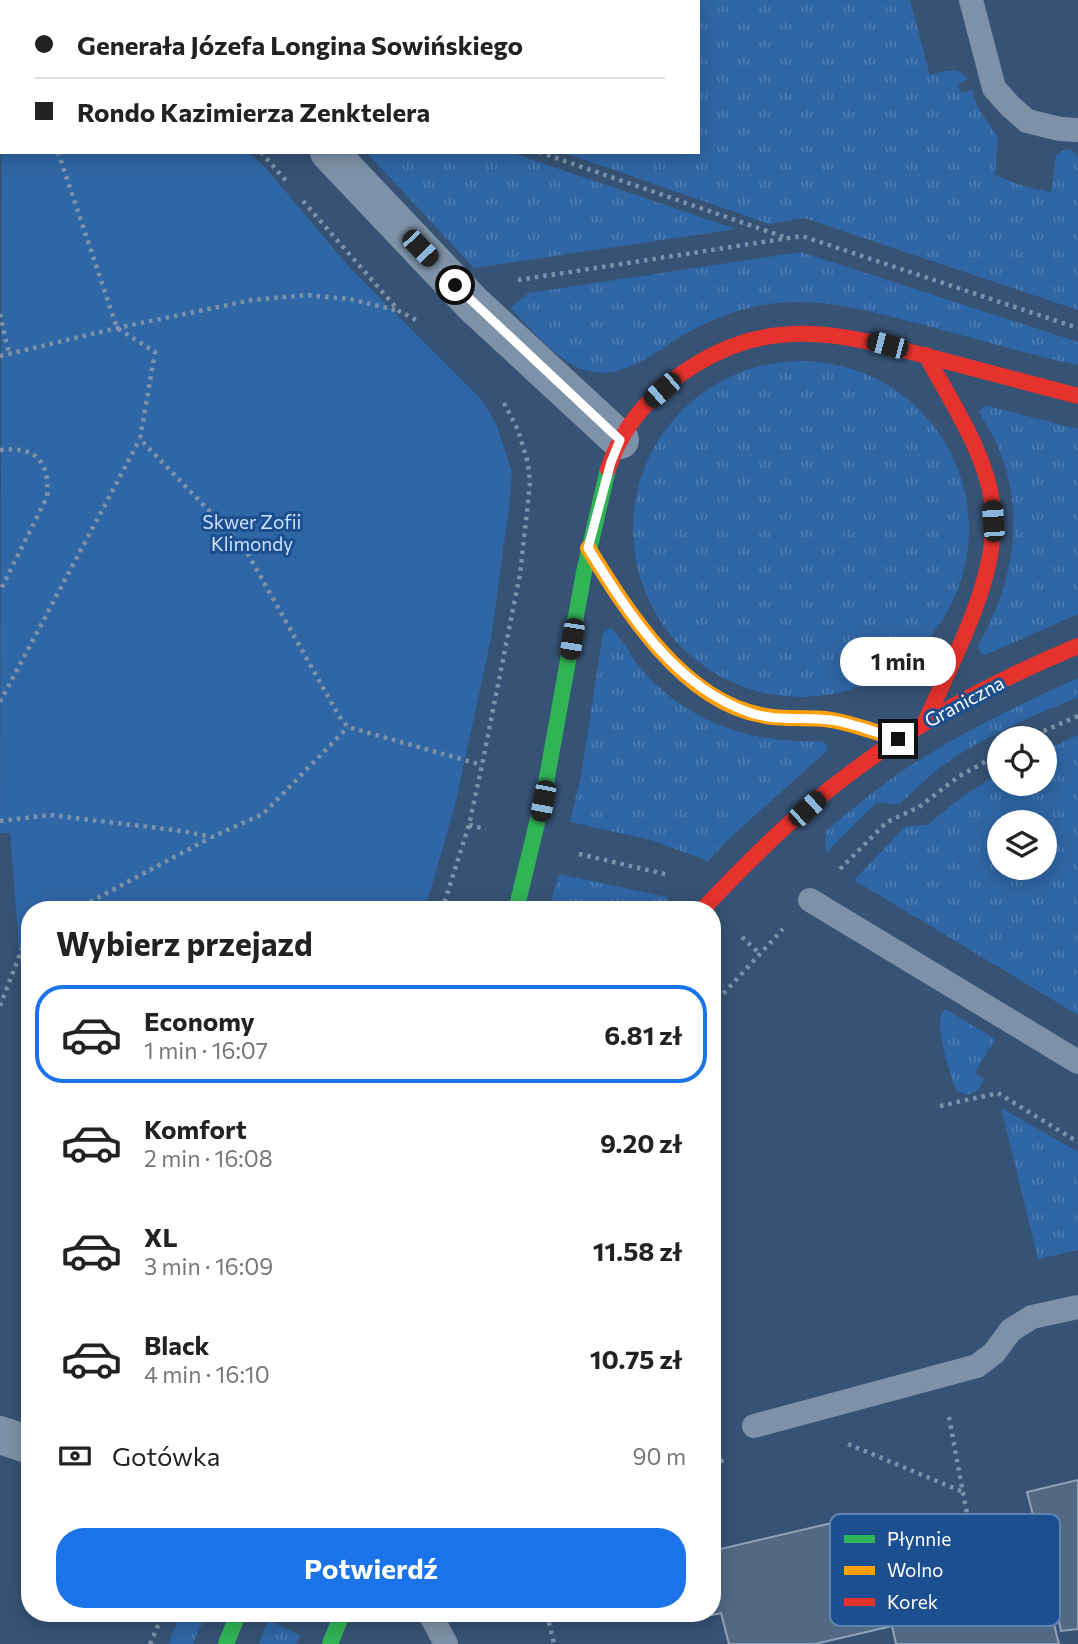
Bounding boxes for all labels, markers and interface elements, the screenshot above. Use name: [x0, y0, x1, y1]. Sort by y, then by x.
text: Generała Józefa Longina Sowińskiego: [77, 29, 523, 60]
text: Rondo Kazimierza Zenktelera: [77, 96, 430, 127]
car: [398, 226, 443, 270]
route start: [439, 269, 471, 301]
car: [864, 329, 911, 361]
car: [640, 368, 685, 412]
car: [982, 499, 1005, 543]
park label: Skwer Zofii Klimondy: [203, 510, 301, 555]
car: [559, 617, 586, 661]
callout: 1 min: [840, 638, 956, 686]
text: 1 min: [871, 647, 925, 675]
street label: Graniczna: [920, 670, 1008, 732]
route end: [882, 723, 914, 755]
map controls: [987, 726, 1057, 880]
button: locate: [987, 726, 1057, 796]
car: [529, 778, 558, 824]
car: [785, 787, 830, 831]
button: layers: [987, 810, 1057, 880]
text: Wybierz przejazd: [56, 923, 313, 963]
icon: car: [60, 1003, 123, 1066]
text: Economy: [144, 1005, 255, 1036]
text: 6.81 zł: [604, 1019, 682, 1050]
text: 1 min · 16:07: [144, 1036, 268, 1064]
icon: car: [60, 1111, 123, 1174]
text: Komfort: [144, 1113, 247, 1144]
text: 9.20 zł: [600, 1127, 682, 1158]
text: 2 min · 16:08: [144, 1144, 273, 1172]
icon: car: [60, 1219, 123, 1282]
text: XL: [144, 1221, 178, 1252]
text: 11.58 zł: [593, 1235, 682, 1266]
text: 3 min · 16:09: [144, 1252, 273, 1280]
icon: car: [60, 1327, 123, 1390]
text: Black: [144, 1329, 210, 1360]
text: 10.75 zł: [590, 1343, 682, 1374]
text: 4 min · 16:10: [144, 1360, 270, 1388]
icon: cash: [56, 1437, 94, 1475]
text: Gotówka: [112, 1440, 220, 1471]
text: 90 m: [633, 1442, 686, 1470]
legend: [830, 1514, 1060, 1626]
text: Płynnie: [887, 1527, 951, 1550]
button: Potwierdź: [56, 1528, 686, 1608]
text: Wolno: [887, 1558, 943, 1581]
text: Korek: [887, 1590, 938, 1613]

